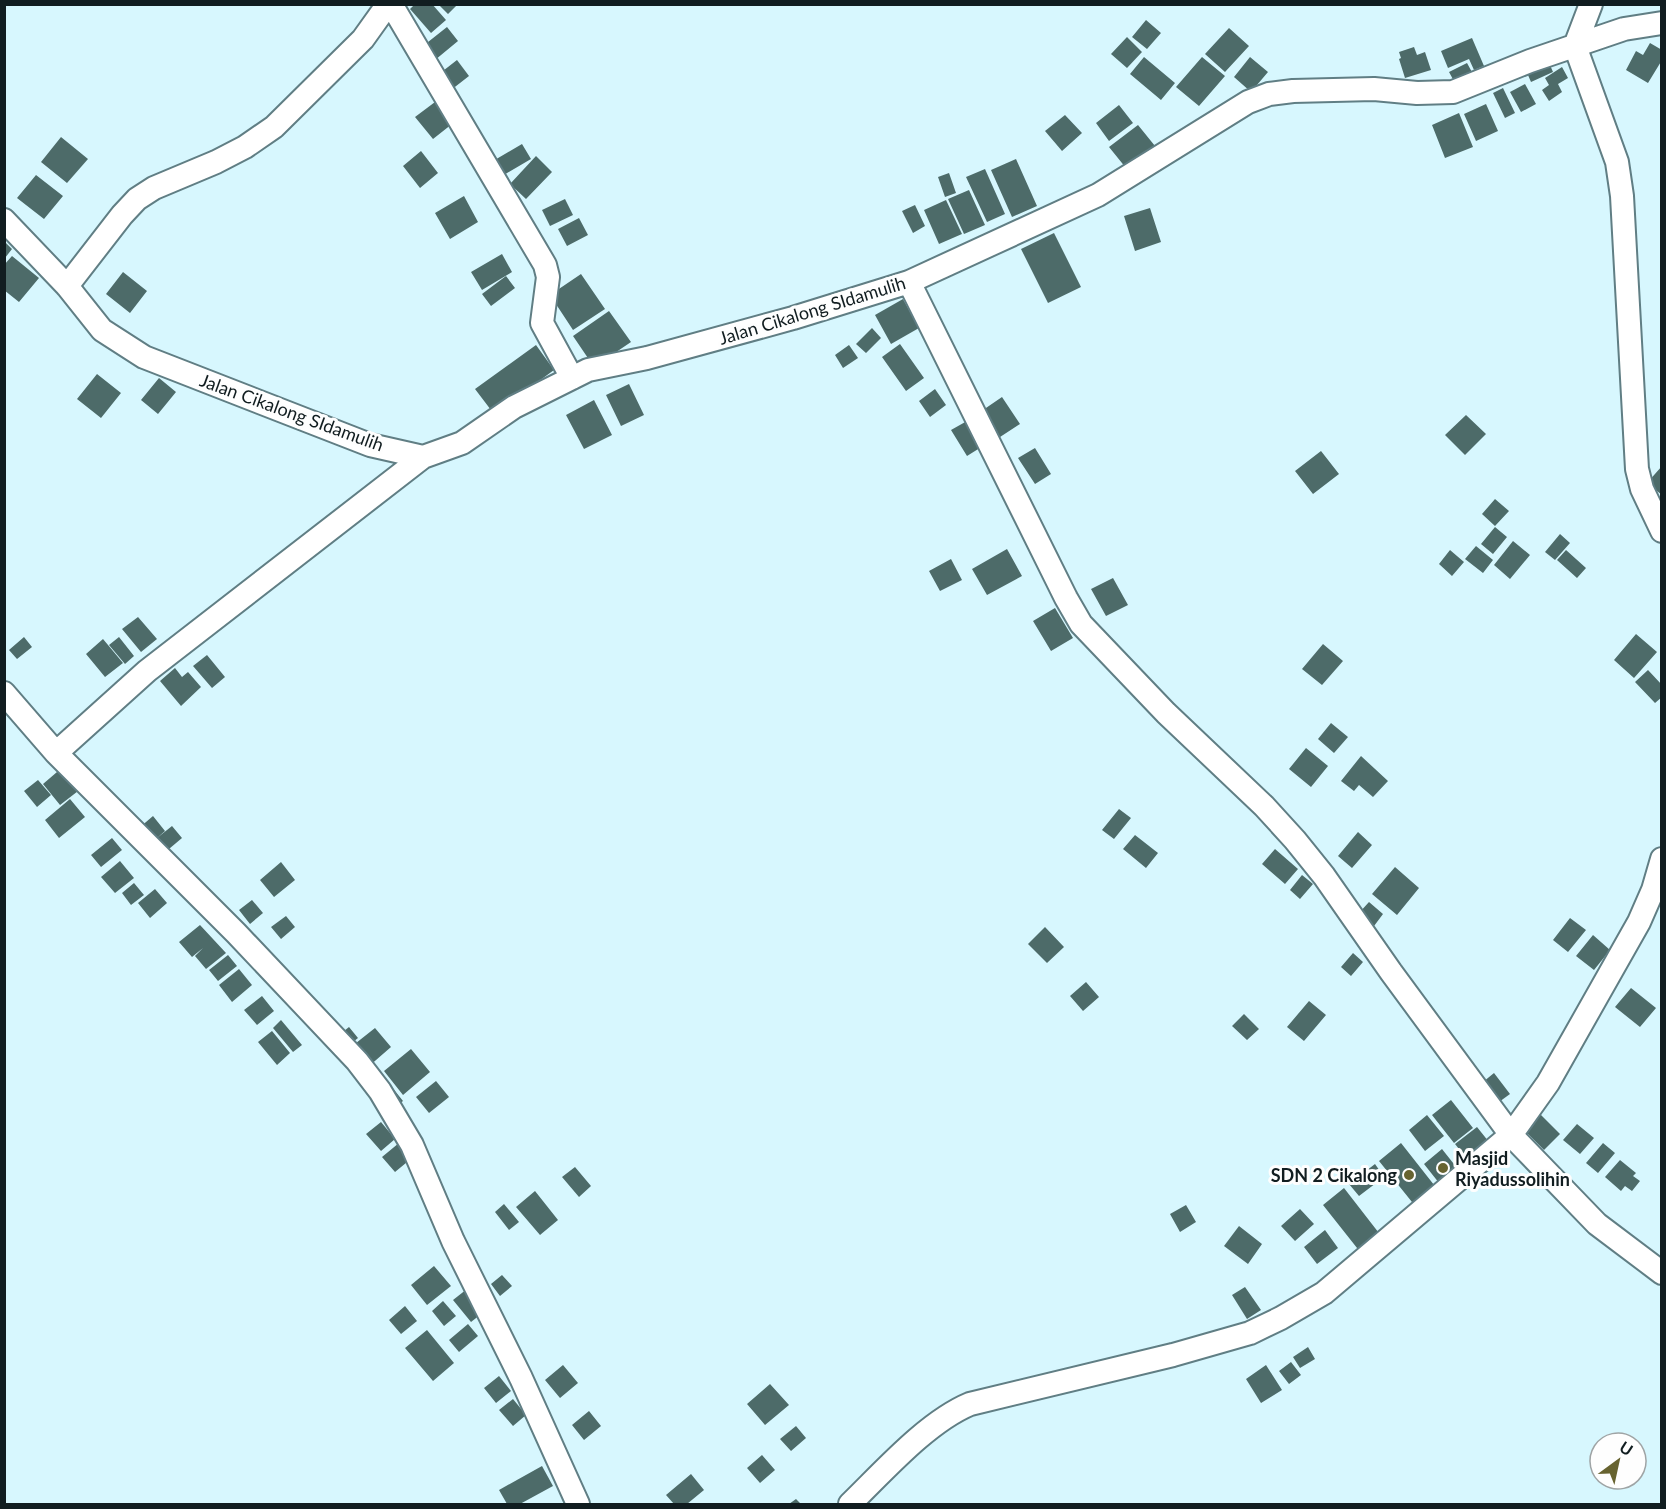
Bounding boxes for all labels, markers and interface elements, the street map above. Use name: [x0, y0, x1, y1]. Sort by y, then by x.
street label: Jalan Cikalong SIdamulih: [716, 271, 908, 349]
street label: Jalan Cikalong SIdamulih: [197, 368, 387, 456]
place label: Masjid Riyadussolihin: [1455, 1147, 1570, 1190]
marker: Masjid Riyadussolihin: [1436, 1161, 1450, 1175]
place label: SDN 2 Cikalong: [1271, 1164, 1397, 1186]
marker: SDN 2 Cikalong: [1402, 1168, 1416, 1182]
north arrow: [1588, 1431, 1648, 1491]
text: U: [1616, 1437, 1637, 1459]

